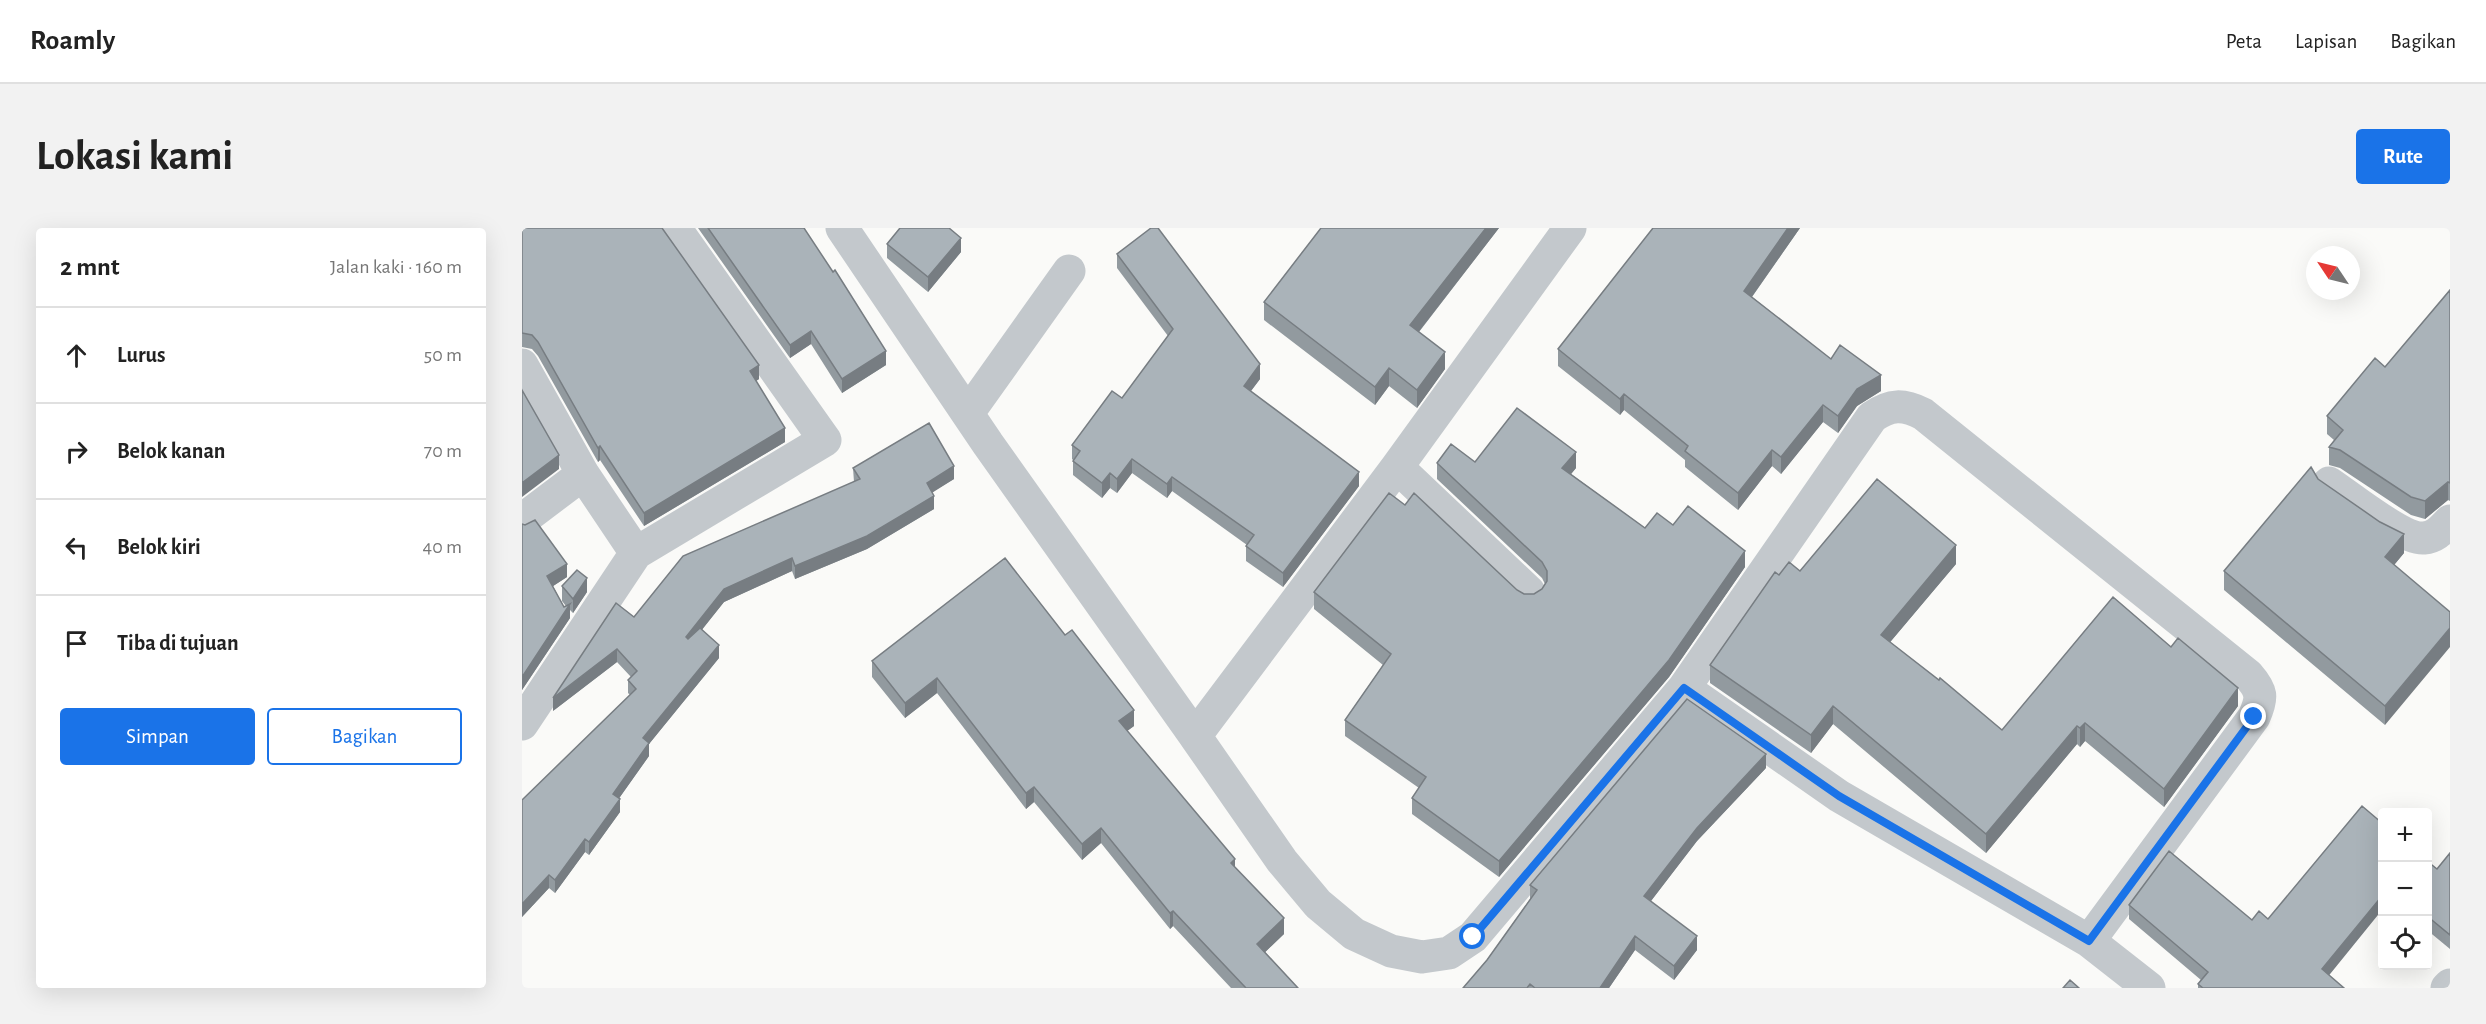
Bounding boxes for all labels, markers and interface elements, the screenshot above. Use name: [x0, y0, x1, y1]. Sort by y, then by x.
text: Roamly: [30, 27, 115, 55]
text: Peta: [2226, 31, 2262, 52]
text: Lapisan: [2295, 31, 2357, 52]
text: Bagikan: [2390, 31, 2456, 52]
button: Rute: [2356, 129, 2450, 184]
text: Lokasi kami: [36, 135, 233, 177]
north arrow: [2306, 246, 2360, 300]
text: 2 mnt: [60, 254, 120, 280]
text: Jalan kaki · 160 m: [330, 257, 462, 277]
icon: ahead: [60, 339, 93, 372]
text: Lurus: [117, 344, 166, 366]
text: 50 m: [424, 345, 462, 365]
icon: right: [60, 435, 93, 468]
text: Belok kanan: [117, 440, 225, 462]
text: 70 m: [424, 441, 462, 461]
icon: left: [60, 531, 93, 564]
text: Belok kiri: [117, 536, 201, 558]
text: 40 m: [423, 537, 462, 557]
icon: arrive: [60, 627, 93, 660]
text: Tiba di tujuan: [117, 632, 239, 654]
route end: [2240, 703, 2266, 729]
button: Simpan: [60, 708, 255, 765]
button: Bagikan: [267, 708, 462, 765]
map controls: [2378, 808, 2432, 970]
button: +: [2378, 808, 2432, 862]
button: −: [2378, 862, 2432, 916]
button: locate: [2378, 916, 2432, 970]
route start: [1459, 923, 1485, 949]

